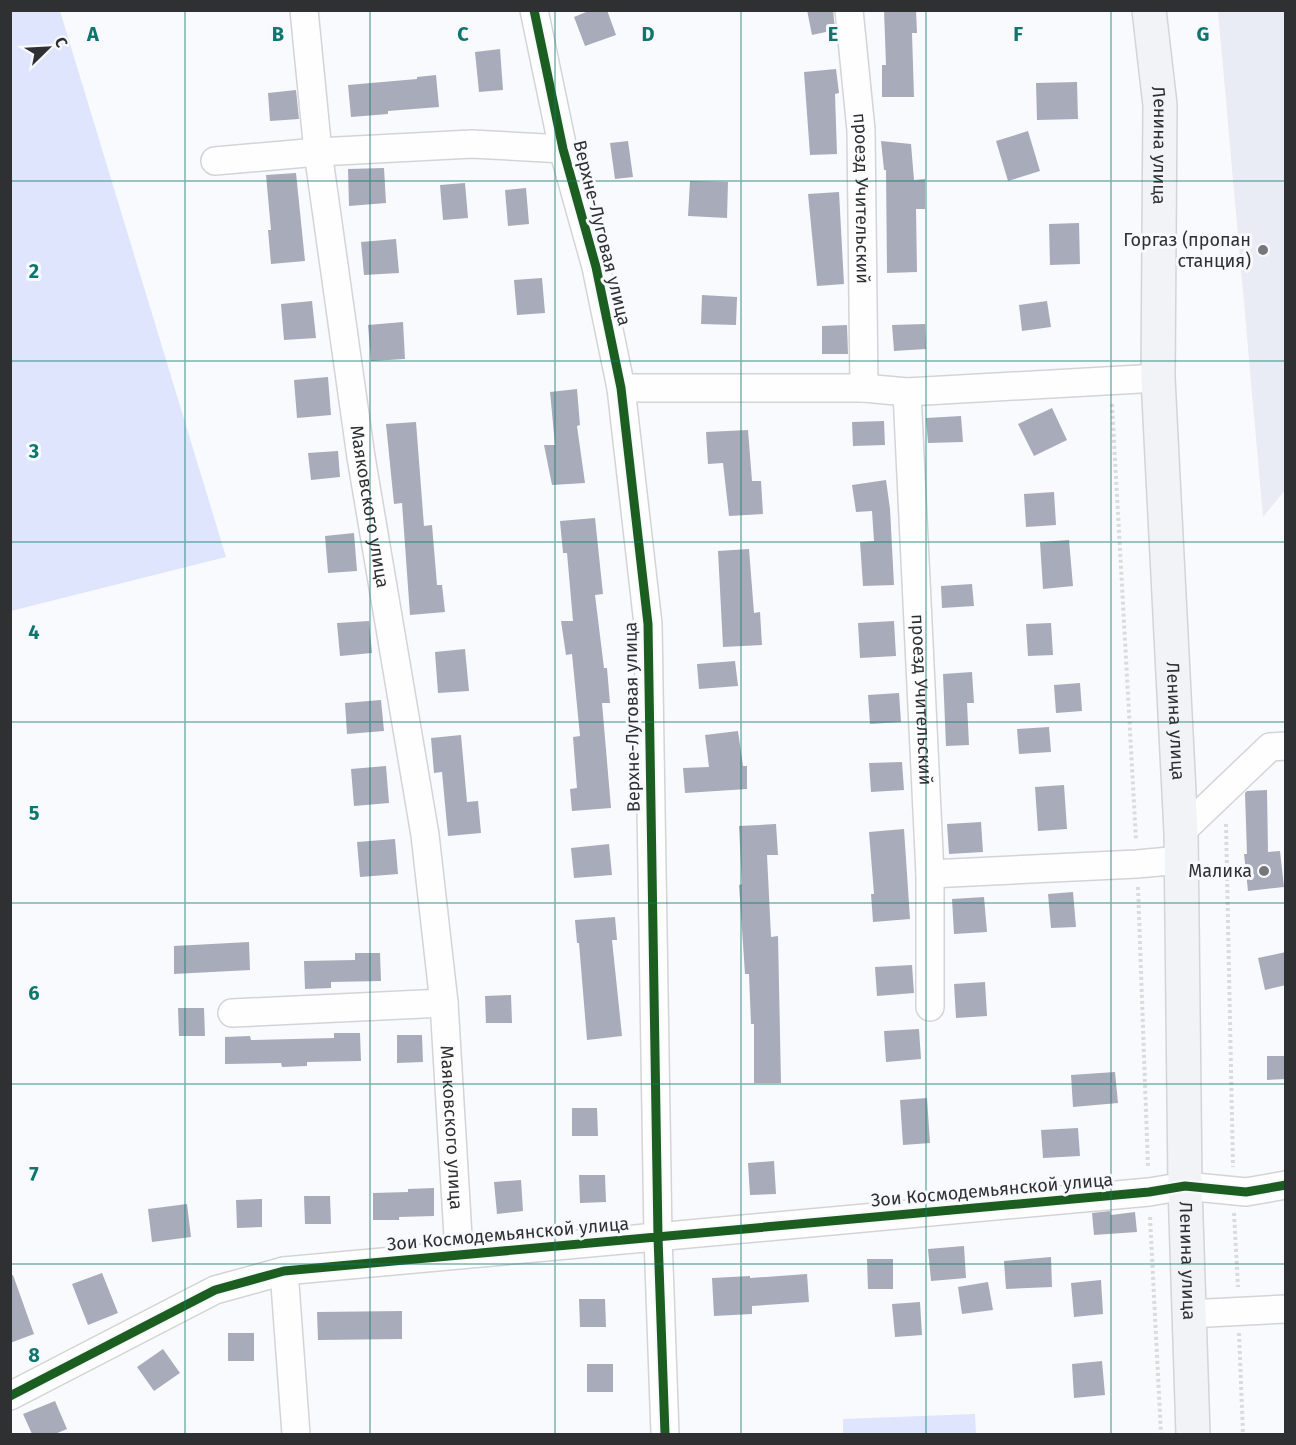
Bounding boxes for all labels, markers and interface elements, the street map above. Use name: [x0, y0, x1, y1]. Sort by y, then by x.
north arrow: [18, 18, 78, 78]
text: A: [86, 22, 100, 46]
text: B: [272, 22, 284, 46]
text: C: [457, 22, 469, 46]
text: D: [641, 22, 655, 46]
text: E: [828, 22, 838, 46]
text: F: [1013, 22, 1023, 46]
text: G: [1197, 22, 1209, 46]
text: С: [51, 34, 72, 51]
street label: Ленина улица: [1147, 85, 1171, 205]
street label: проезд Учительский: [848, 112, 874, 284]
street label: Верхне-Луговая улица: [568, 138, 636, 328]
place label: Горгаз (пропан станция): [1123, 229, 1251, 272]
marker: Горгаз (пропан станция): [1256, 243, 1270, 257]
text: 2: [29, 259, 39, 283]
street label: Маяковского улица: [346, 424, 394, 590]
text: 3: [28, 439, 39, 463]
street label: проезд Учительский: [907, 614, 937, 786]
text: 4: [28, 620, 40, 644]
street label: Верхне-Луговая улица: [619, 622, 645, 812]
street label: Ленина улица: [1161, 661, 1189, 781]
text: 5: [29, 801, 40, 825]
place label: Малика: [1188, 860, 1252, 882]
marker: Малика: [1257, 864, 1271, 878]
text: 6: [28, 981, 40, 1005]
street label: Маяковского улица: [436, 1045, 467, 1210]
text: 7: [29, 1162, 39, 1186]
street label: Зои Космодемьянской улица: [870, 1168, 1114, 1212]
street label: Ленина улица: [1175, 1201, 1200, 1320]
street label: Зои Космодемьянской улица: [386, 1212, 630, 1256]
text: 8: [28, 1343, 40, 1367]

